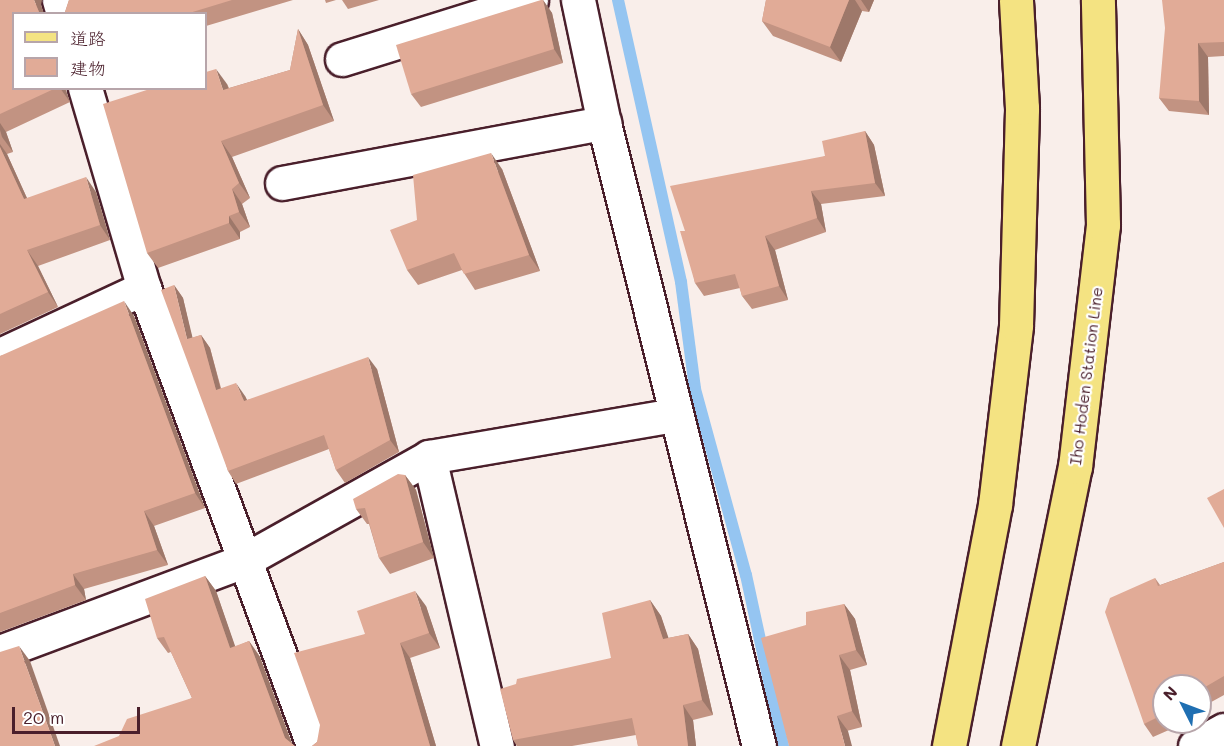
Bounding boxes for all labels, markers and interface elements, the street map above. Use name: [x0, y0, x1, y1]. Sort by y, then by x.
legend: [12, 12, 207, 90]
text: 道路: [70, 26, 106, 50]
text: 建物: [70, 56, 106, 80]
street label: Iho Hoden Station Line: [1066, 286, 1106, 466]
north arrow: [1152, 674, 1212, 734]
text: N: [1158, 681, 1182, 705]
scale bar: [15, 695, 142, 733]
text: 20 m: [23, 705, 64, 729]

